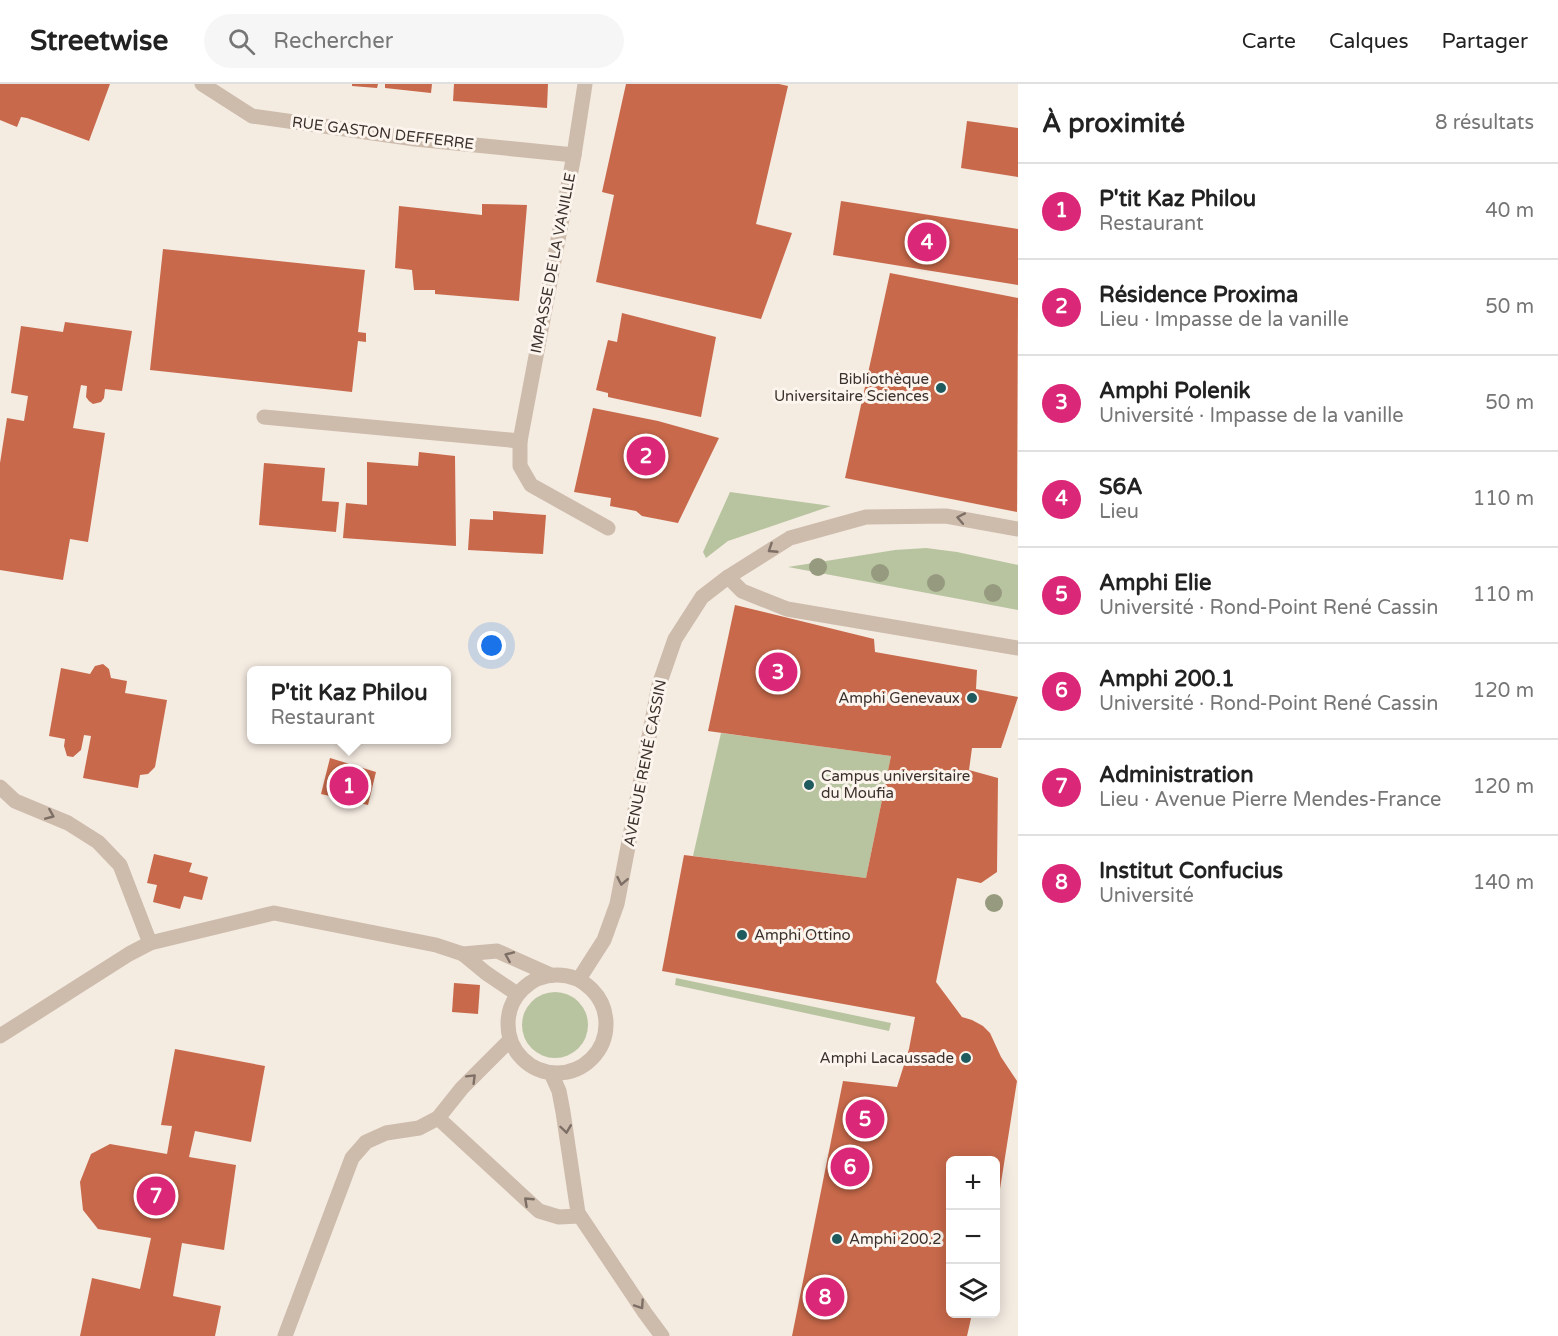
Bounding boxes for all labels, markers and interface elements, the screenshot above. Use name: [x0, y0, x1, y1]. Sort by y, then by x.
search box: [204, 14, 624, 68]
text: Streetwise: [30, 24, 168, 58]
icon: search: [225, 25, 258, 58]
text: Rechercher: [273, 28, 393, 54]
text: Carte: [1242, 29, 1296, 54]
text: Calques: [1329, 29, 1409, 54]
text: Partager: [1442, 29, 1528, 54]
text: À proximité: [1042, 108, 1185, 139]
text: 8 résultats: [1435, 111, 1534, 135]
street label: RUE GASTON DEFFERRE: [291, 113, 475, 153]
street label: IMPASSE DE LA VANILLE: [527, 171, 579, 355]
text: P'tit Kaz Philou: [1099, 186, 1256, 212]
text: 1: [1055, 199, 1068, 223]
text: 40 m: [1485, 199, 1534, 223]
text: Restaurant: [1099, 212, 1204, 236]
pin: 4: [908, 220, 946, 264]
text: Résidence Proxima: [1099, 282, 1298, 308]
text: 2: [1055, 295, 1068, 319]
text: 50 m: [1485, 295, 1534, 319]
text: Lieu · Impasse de la vanille: [1099, 308, 1349, 332]
place label: Bibliothèque Universitaire Sciences: [774, 370, 929, 405]
text: Amphi Polenik: [1099, 378, 1251, 404]
marker: Bibliothèque Universitaire Sciences: [934, 381, 948, 395]
text: 3: [1055, 391, 1068, 415]
text: 50 m: [1485, 391, 1534, 415]
text: Université · Impasse de la vanille: [1099, 404, 1404, 428]
pin: 2: [626, 434, 666, 478]
text: S6A: [1099, 474, 1143, 500]
text: 4: [1055, 487, 1068, 511]
text: 110 m: [1473, 487, 1534, 511]
text: Lieu: [1099, 500, 1139, 524]
one-way arrow: [956, 513, 965, 525]
one-way arrow: [768, 542, 779, 553]
text: Amphi Elie: [1099, 570, 1211, 596]
text: 5: [1055, 583, 1068, 607]
text: 110 m: [1473, 583, 1534, 607]
text: Université · Rond-Point René Cassin: [1099, 596, 1438, 620]
your location: [477, 631, 506, 660]
pin: 3: [758, 650, 798, 694]
popup: [247, 666, 451, 744]
text: Amphi 200.1: [1099, 666, 1235, 692]
street label: AVENUE RENÉ CASSIN: [620, 678, 670, 848]
text: 6: [1055, 679, 1068, 703]
text: 120 m: [1473, 679, 1534, 703]
text: P'tit Kaz Philou: [270, 680, 428, 706]
place label: Amphi Genevaux: [838, 689, 960, 707]
marker: Amphi Genevaux: [965, 691, 979, 705]
text: Université · Rond-Point René Cassin: [1099, 692, 1438, 716]
text: Restaurant: [270, 706, 375, 730]
text: Administration: [1099, 762, 1254, 788]
pin: 1: [330, 764, 368, 808]
place label: Campus universitaire du Moufia: [821, 767, 970, 802]
text: 7: [1055, 775, 1068, 799]
text: 120 m: [1473, 775, 1534, 799]
marker: Campus universitaire du Moufia: [802, 778, 816, 792]
text: Lieu · Avenue Pierre Mendes-France: [1099, 788, 1441, 812]
one-way arrow: [44, 808, 55, 820]
text: Institut Confucius: [1099, 858, 1283, 884]
text: 8: [1055, 871, 1068, 895]
text: 140 m: [1473, 871, 1534, 895]
one-way arrow: [616, 875, 629, 885]
text: Université: [1099, 884, 1194, 908]
place label: Amphi Ottino: [754, 926, 851, 944]
marker: Amphi Ottino: [735, 928, 749, 942]
one-way arrow: [504, 952, 515, 964]
place label: Amphi Lacaussade: [820, 1049, 954, 1067]
marker: Amphi Lacaussade: [959, 1051, 973, 1065]
one-way arrow: [465, 1075, 476, 1086]
pin: 5: [846, 1096, 884, 1142]
one-way arrow: [559, 1125, 571, 1134]
pin: 6: [830, 1144, 870, 1190]
map controls: [946, 1156, 1000, 1318]
button: +: [946, 1156, 1000, 1210]
pin: 7: [136, 1174, 176, 1218]
one-way arrow: [525, 1198, 536, 1209]
button: −: [946, 1210, 1000, 1264]
place label: Amphi 200.2: [849, 1230, 942, 1248]
marker: Amphi 200.2: [830, 1232, 844, 1246]
button: layers: [946, 1264, 1000, 1318]
pin: 8: [806, 1274, 844, 1320]
one-way arrow: [633, 1298, 644, 1309]

